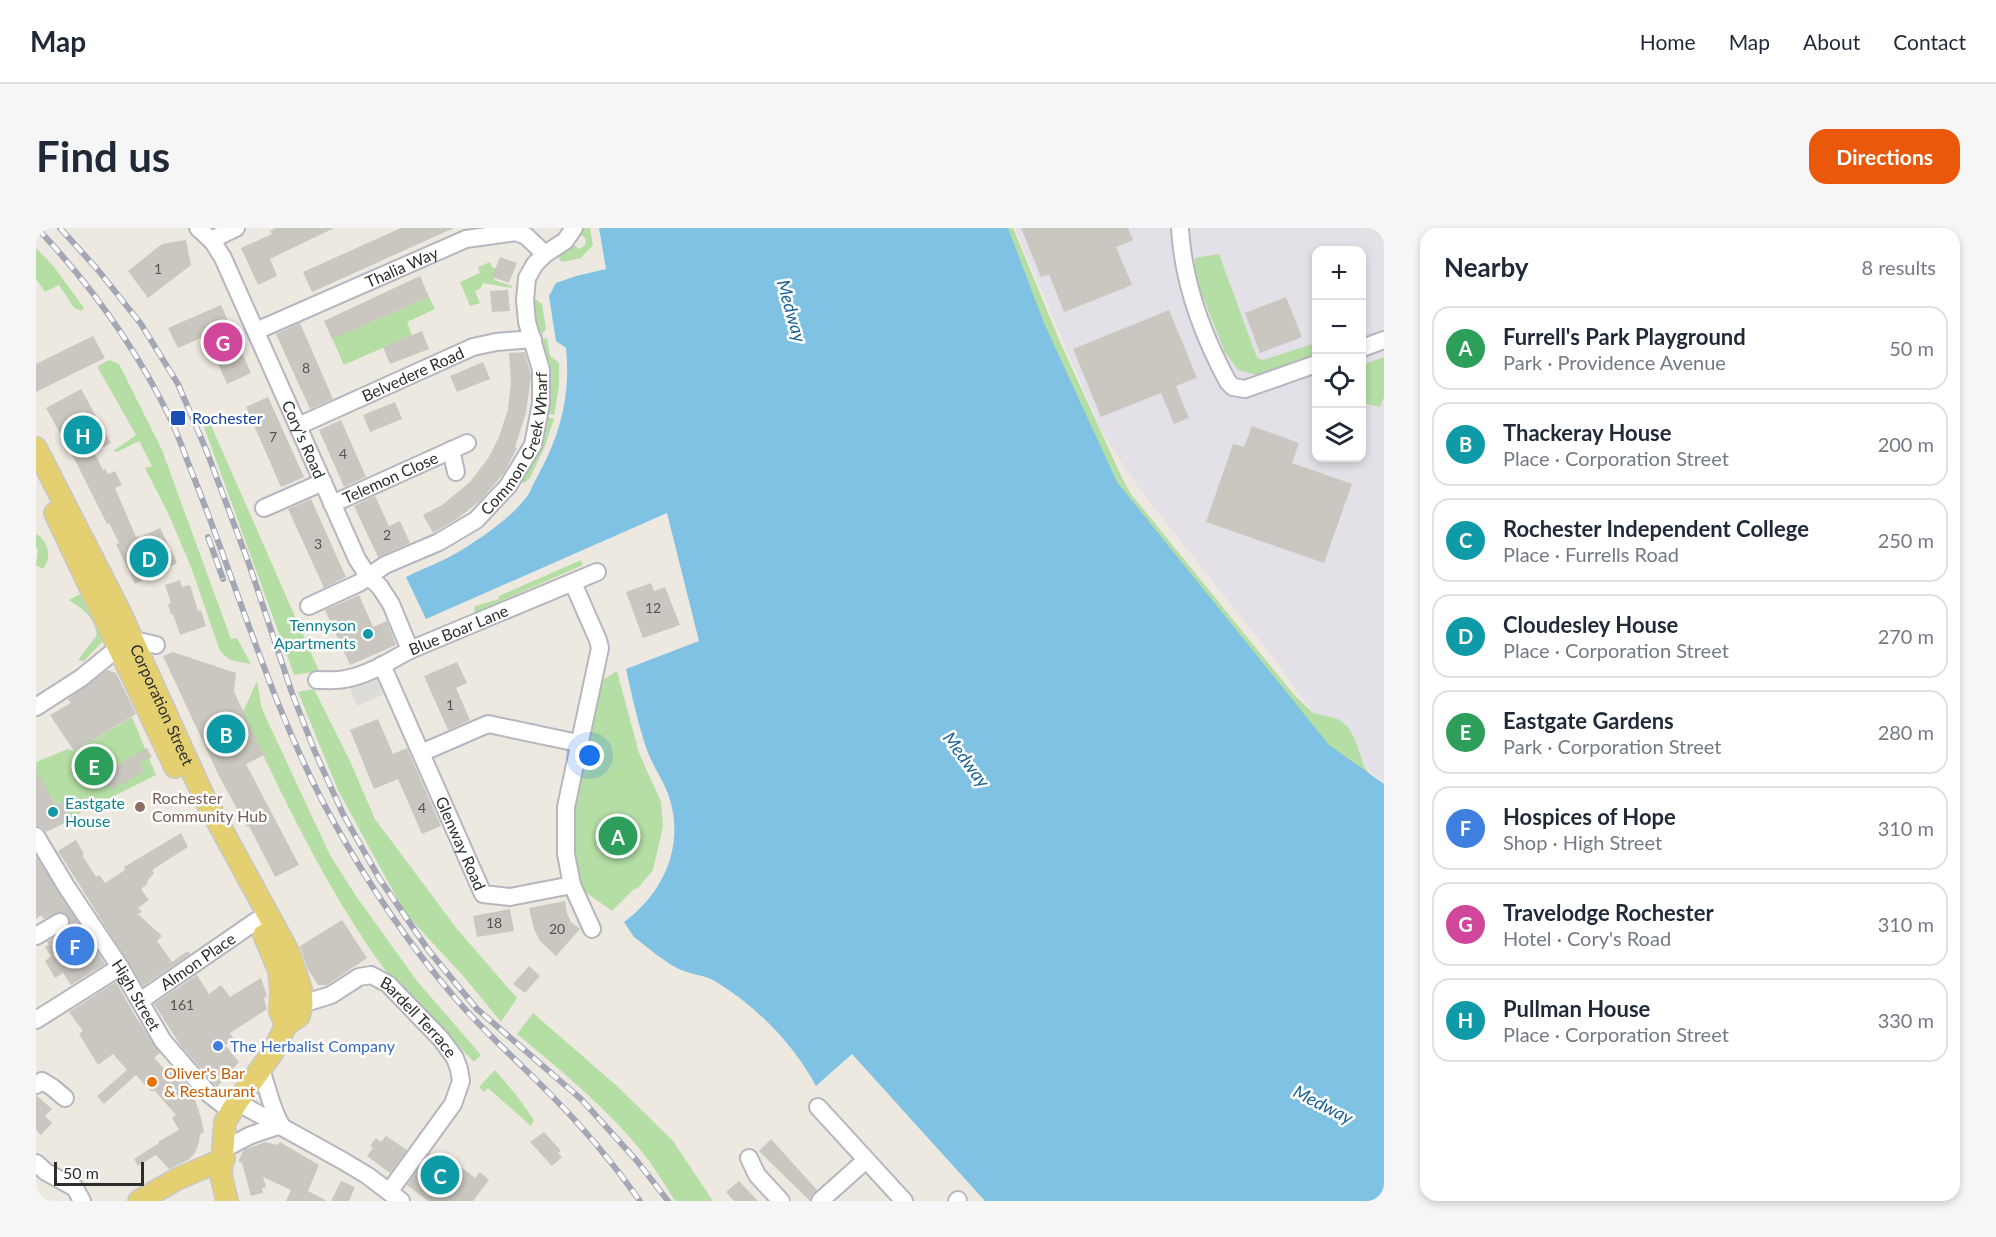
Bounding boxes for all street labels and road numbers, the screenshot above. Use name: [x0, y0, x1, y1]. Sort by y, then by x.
street label: Thalia Way: [362, 242, 441, 291]
street label: Belvedere Road: [359, 342, 467, 405]
street label: Common Creek Wharf: [476, 371, 550, 518]
street label: Cory's Road: [279, 397, 330, 481]
street label: Telemon Close: [340, 447, 441, 507]
street label: Blue Boar Lane: [406, 600, 511, 659]
street label: Corporation Street: [127, 641, 198, 768]
street label: Glenway Road: [432, 793, 490, 893]
street label: Almon Place: [156, 928, 239, 993]
street label: High Street: [108, 955, 165, 1034]
street label: Bardell Terrace: [378, 972, 461, 1061]

